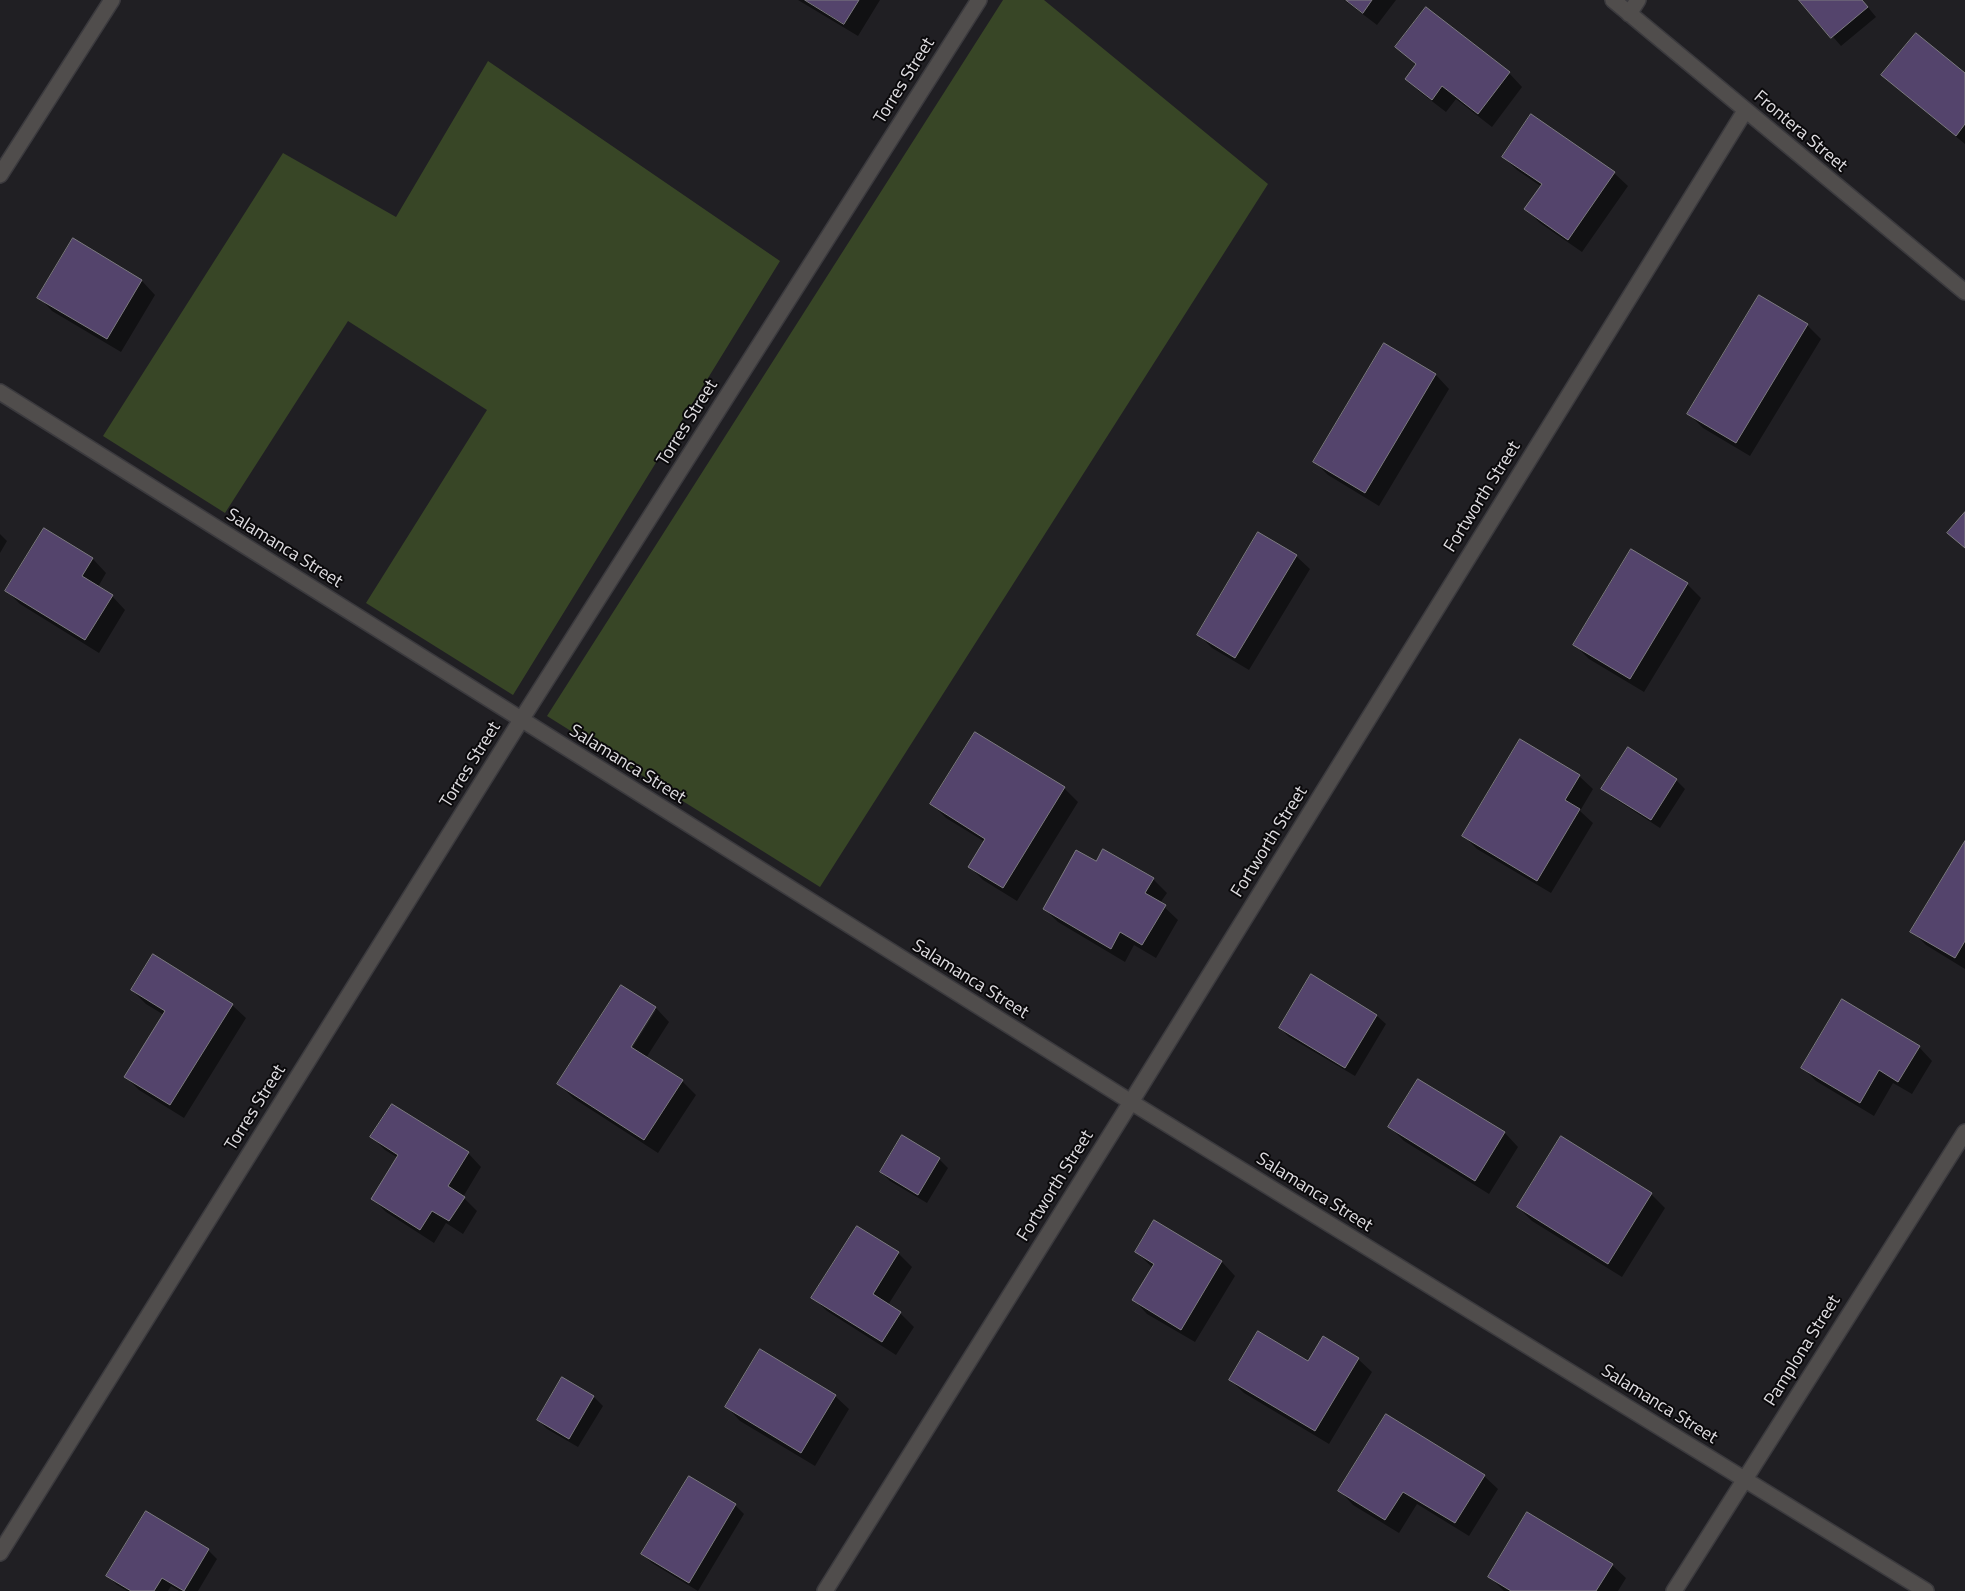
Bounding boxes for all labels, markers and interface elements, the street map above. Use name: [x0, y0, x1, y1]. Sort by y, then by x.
street label: Torres Street: [870, 34, 940, 128]
street label: Frontera Street: [1749, 87, 1851, 177]
street label: Torres Street: [653, 376, 723, 470]
street label: Fortworth Street: [1440, 437, 1526, 557]
street label: Salamanca Street: [222, 505, 346, 593]
street label: Torres Street: [436, 718, 506, 812]
street label: Salamanca Street: [565, 721, 689, 809]
street label: Fortworth Street: [1227, 782, 1313, 902]
street label: Salamanca Street: [908, 936, 1032, 1024]
street label: Torres Street: [221, 1061, 291, 1155]
street label: Fortworth Street: [1013, 1126, 1099, 1246]
street label: Salamanca Street: [1252, 1149, 1376, 1237]
street label: Pamplona Street: [1760, 1291, 1846, 1411]
street label: Salamanca Street: [1597, 1361, 1721, 1449]

